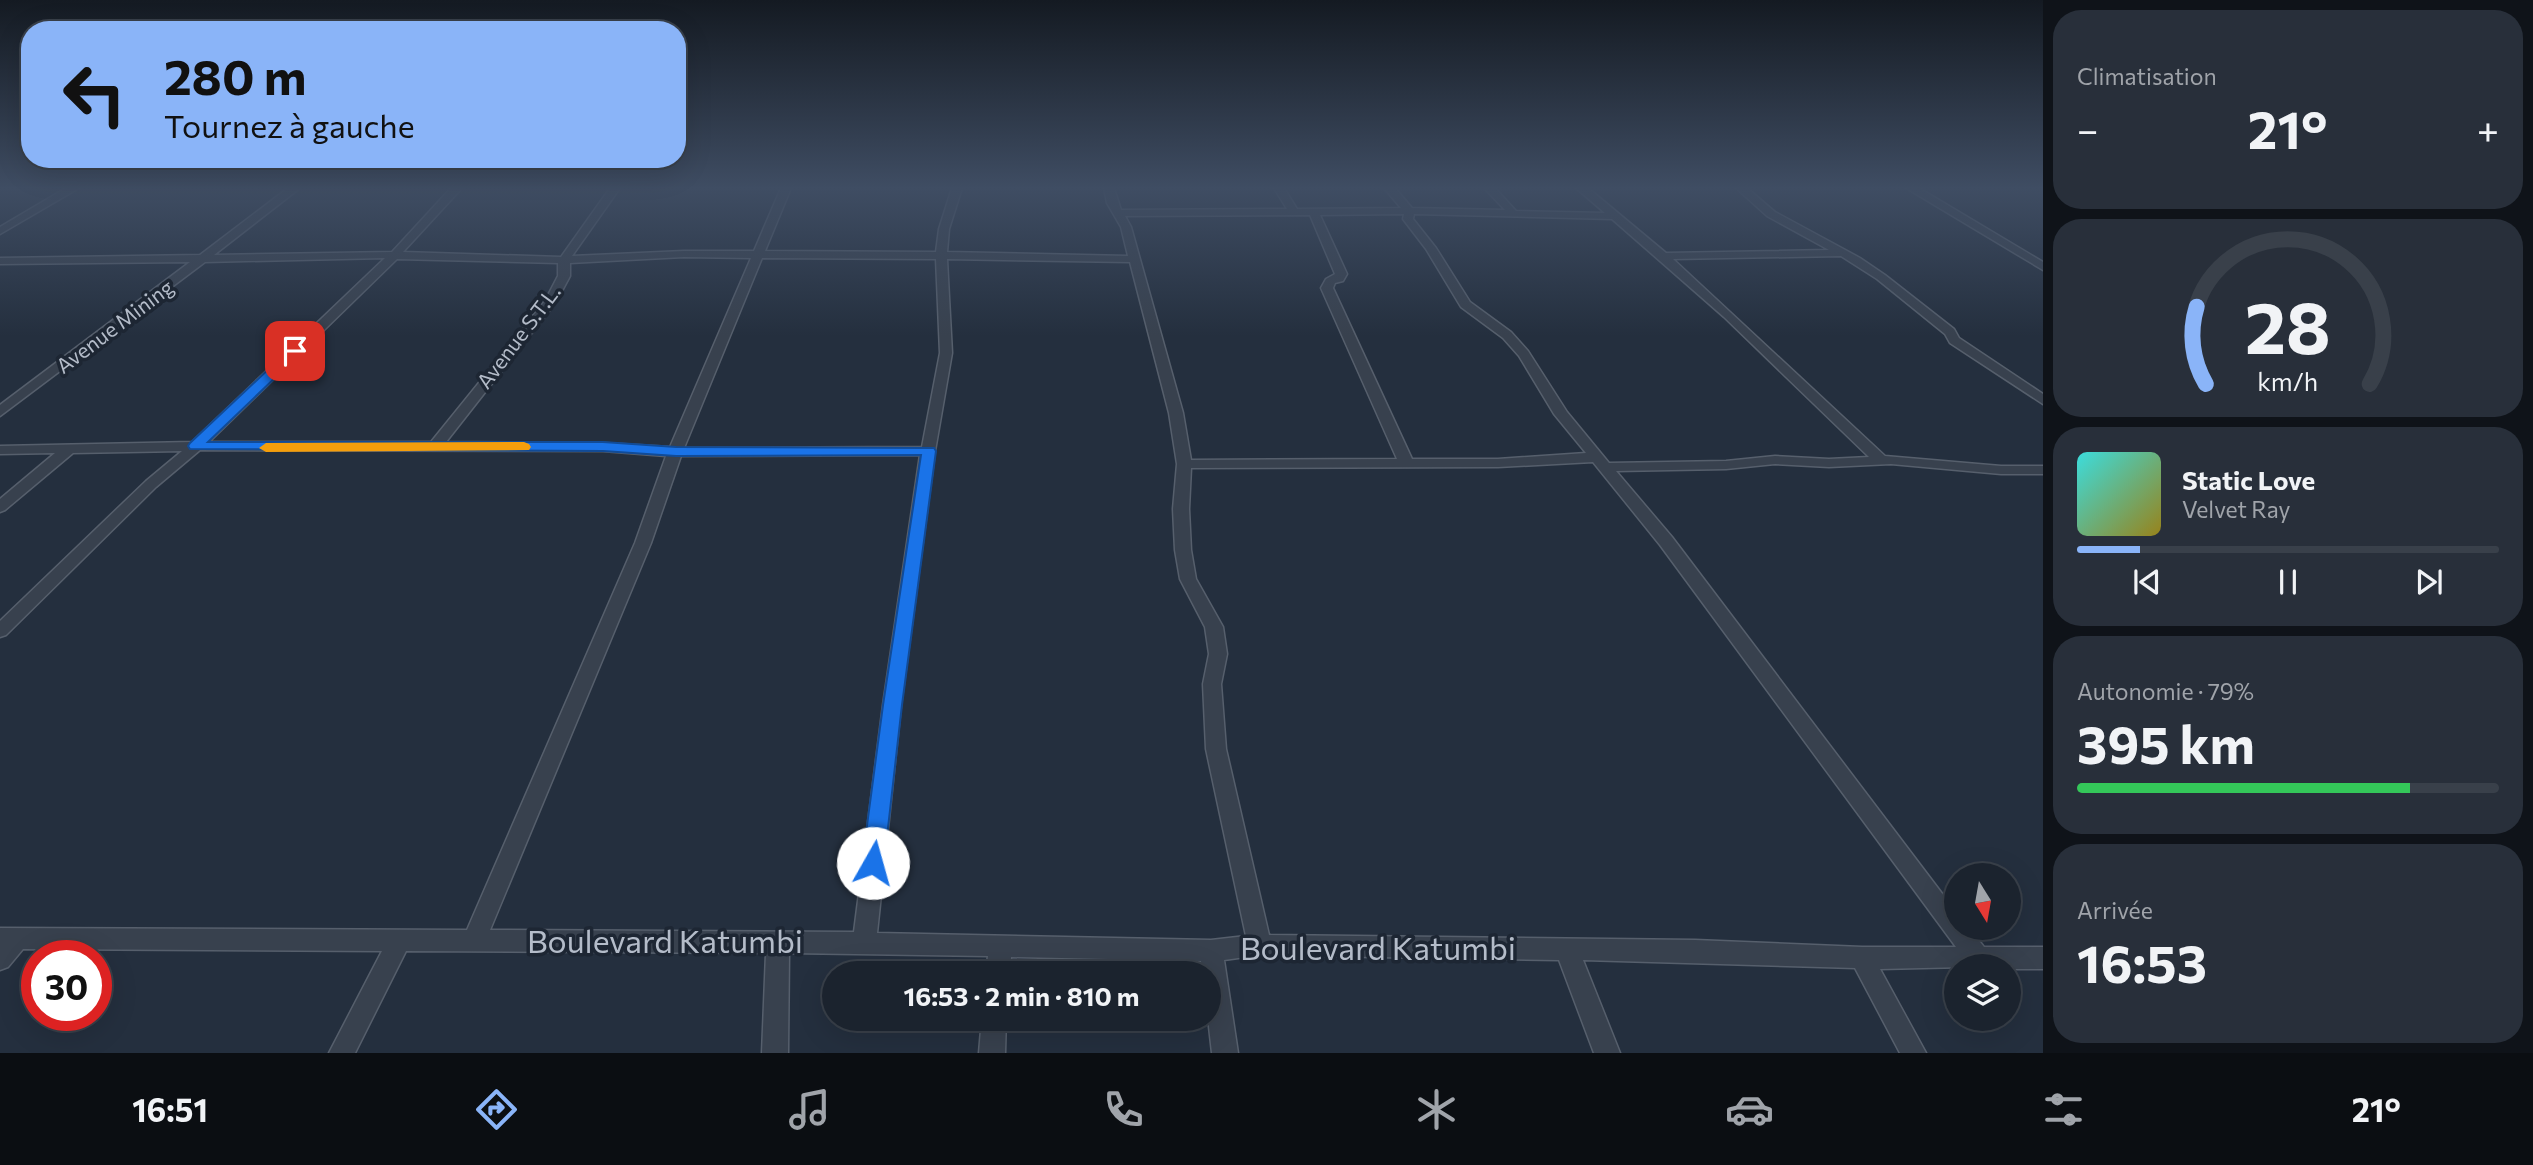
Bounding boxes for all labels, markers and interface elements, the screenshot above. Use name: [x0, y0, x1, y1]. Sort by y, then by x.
text: 280 m: [164, 45, 307, 105]
icon: left: [49, 49, 140, 140]
text: Climatisation: [2077, 62, 2217, 90]
text: 21°: [2248, 96, 2327, 160]
text: Tournez à gauche: [164, 105, 415, 145]
text: −: [2077, 105, 2099, 152]
text: +: [2477, 105, 2499, 152]
street label: Avenue Mining: [51, 274, 178, 378]
street label: Avenue S.T.L.: [471, 279, 565, 393]
text: 28: [2245, 280, 2331, 369]
pin: [265, 321, 325, 381]
icon: arrive: [276, 332, 314, 370]
text: km/h: [2258, 366, 2318, 396]
text: Static Love: [2182, 464, 2315, 495]
text: Velvet Ray: [2182, 495, 2290, 523]
icon: previous: [2128, 563, 2166, 601]
icon: pause: [2269, 563, 2307, 601]
icon: next: [2410, 563, 2448, 601]
text: Autonomie · 79%: [2077, 677, 2254, 705]
text: 395 km: [2077, 711, 2255, 775]
position arrow: [836, 826, 910, 900]
north arrow: [1944, 863, 2021, 940]
map controls: [1944, 863, 2021, 1031]
text: Arrivée: [2077, 896, 2153, 924]
street label: Boulevard Katumbi: [527, 920, 803, 960]
street label: Boulevard Katumbi: [1240, 927, 1516, 967]
text: 16:53: [2077, 930, 2207, 994]
speed limit sign: 30: [21, 940, 112, 1031]
button: layers: [1944, 954, 2021, 1031]
text: 16:53 · 2 min · 810 m: [903, 980, 1140, 1011]
icon: directions: [472, 1085, 521, 1134]
icon: music: [785, 1085, 834, 1134]
icon: phone: [1099, 1085, 1148, 1134]
icon: climate: [1412, 1085, 1461, 1134]
icon: car: [1725, 1085, 1774, 1134]
icon: filters: [2039, 1085, 2088, 1134]
text: 16:51: [132, 1089, 208, 1129]
text: 21°: [2352, 1089, 2401, 1129]

